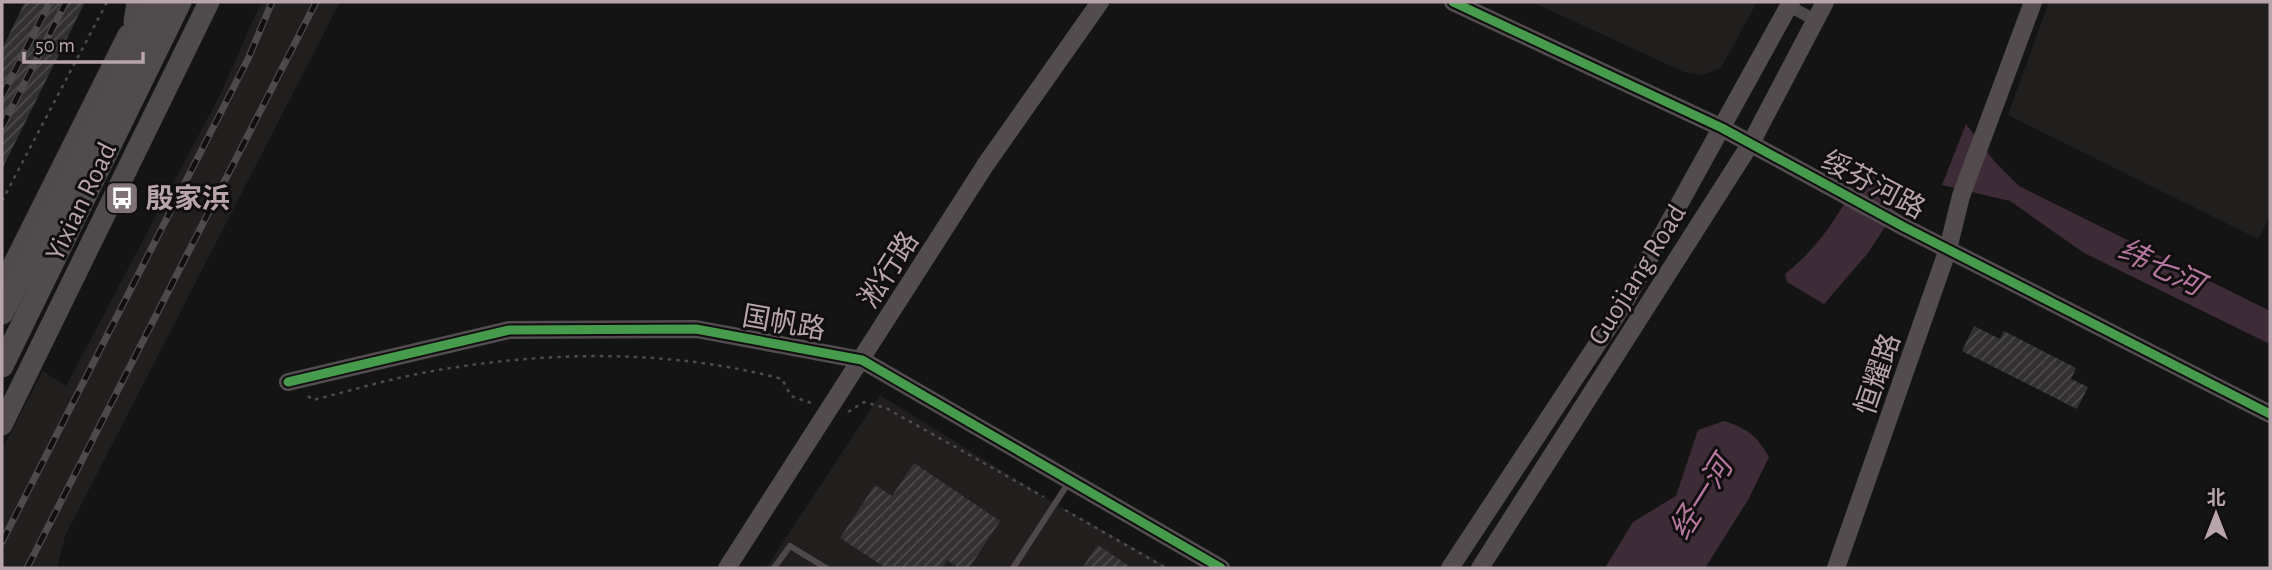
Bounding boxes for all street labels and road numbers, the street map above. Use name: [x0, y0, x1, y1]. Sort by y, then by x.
street label: Yixian Road: [41, 138, 122, 265]
street label: 绥芬河路: [1817, 145, 1930, 224]
street label: Guojiang Road: [1584, 200, 1692, 350]
street label: 淞行路: [853, 226, 924, 313]
street label: 国帆路: [740, 301, 828, 345]
street label: 恒耀路: [1850, 330, 1906, 419]

